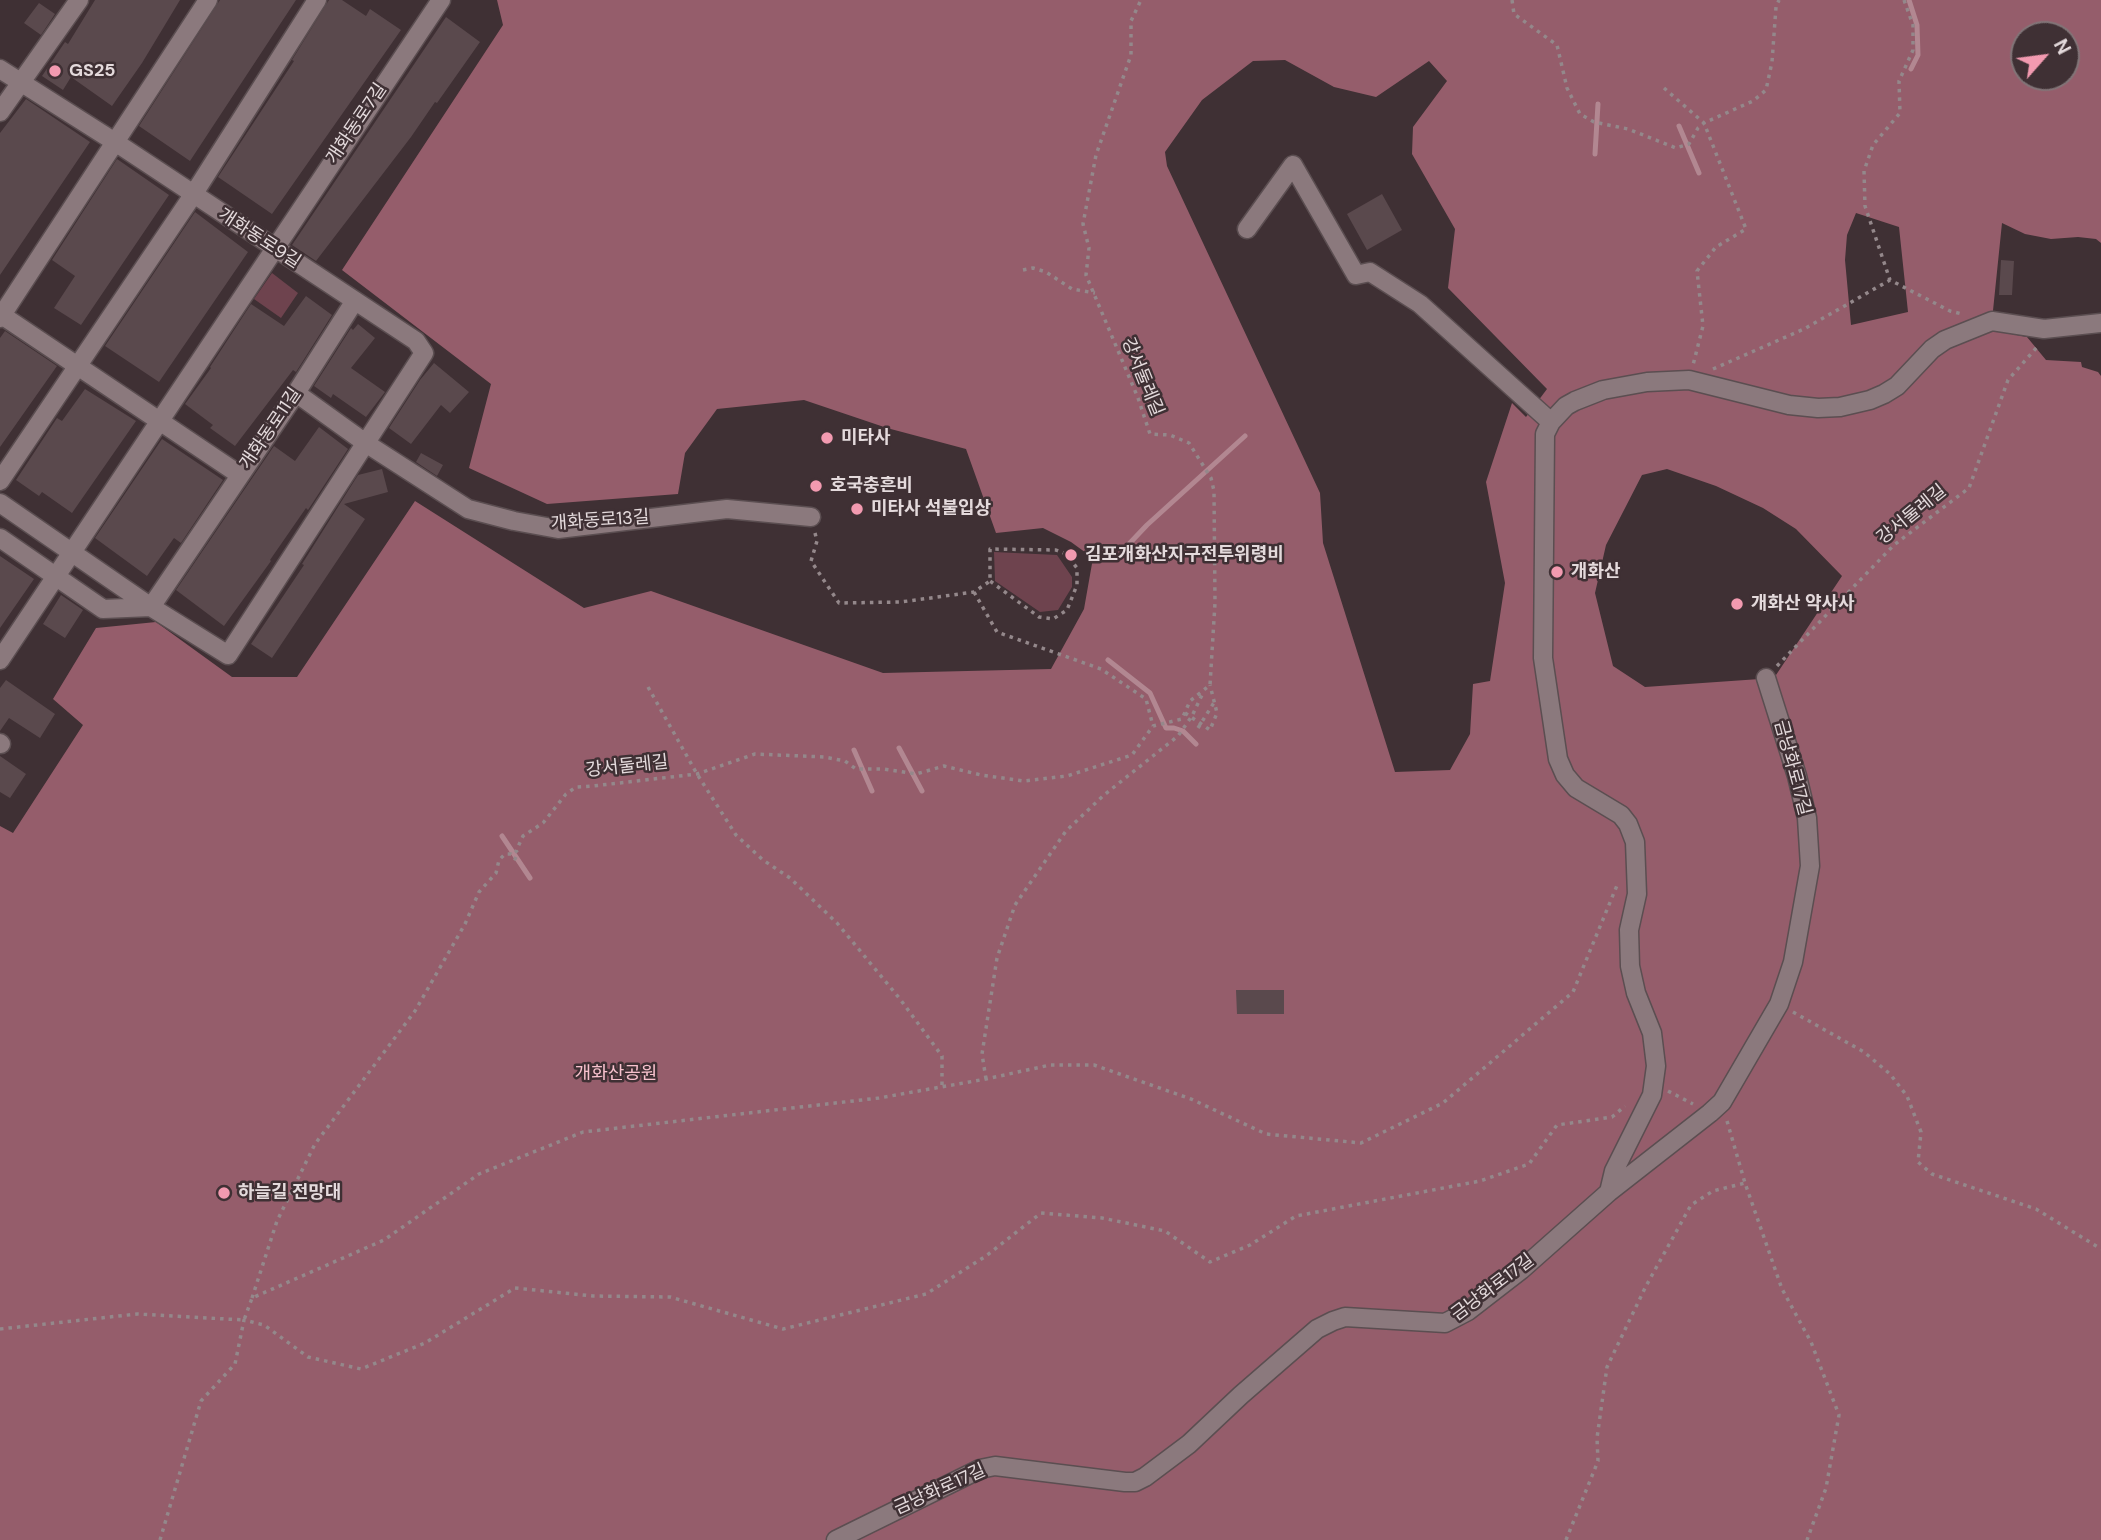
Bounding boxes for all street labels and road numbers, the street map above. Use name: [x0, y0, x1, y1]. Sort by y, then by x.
street label: 개화동로7길: [322, 80, 392, 168]
street label: 개화동로9길: [214, 204, 304, 274]
street label: 강서둘레길: [1116, 335, 1168, 419]
street label: 개화동로11길: [236, 384, 306, 474]
street label: 강서둘레길: [1873, 481, 1951, 549]
street label: 개화동로13길: [550, 507, 650, 535]
street label: 금낭화로17길: [1769, 718, 1815, 818]
street label: 강서둘레길: [585, 752, 669, 782]
street label: 금낭화로17길: [1447, 1250, 1539, 1326]
street label: 금낭화로17길: [891, 1460, 989, 1520]

